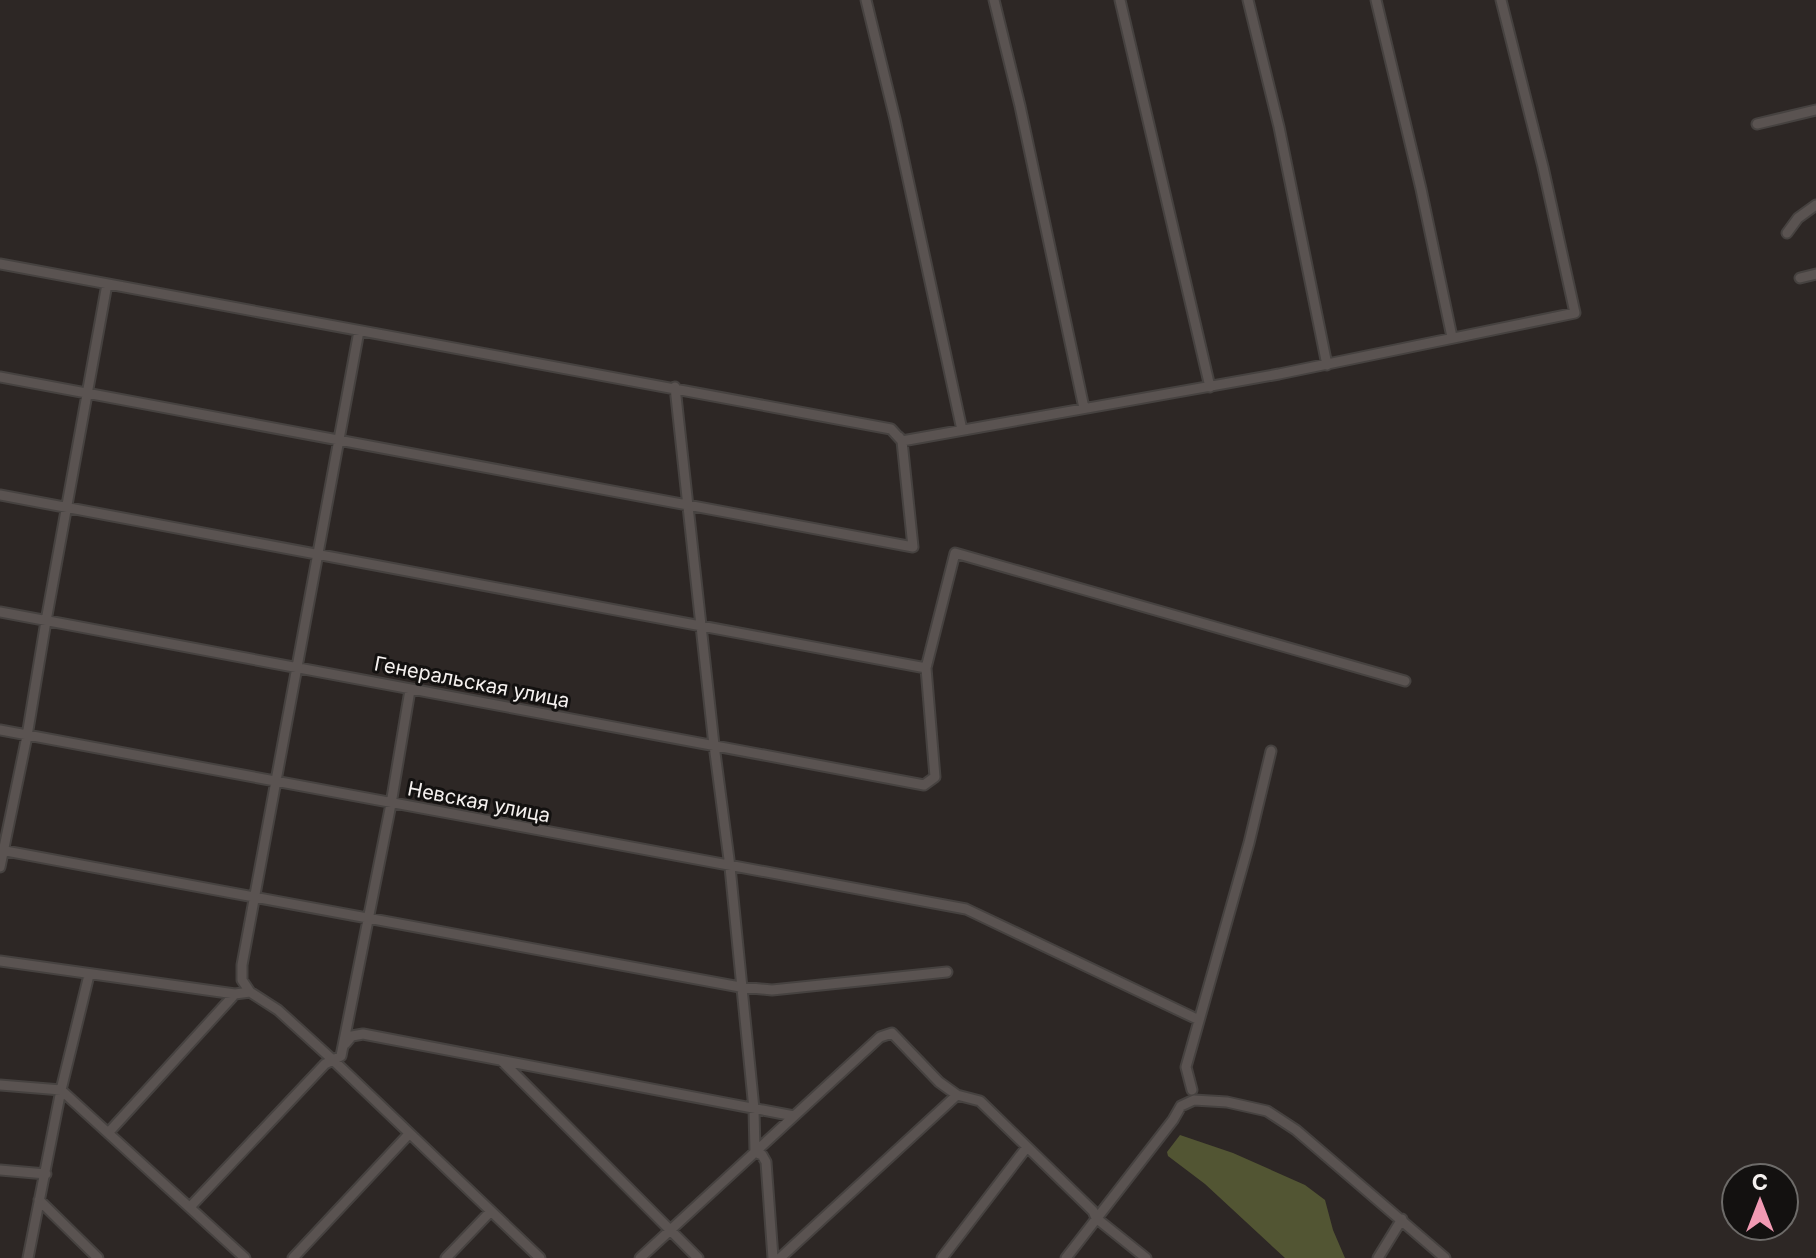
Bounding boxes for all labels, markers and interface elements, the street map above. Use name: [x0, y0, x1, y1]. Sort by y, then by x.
street label: Генеральская улица: [372, 651, 572, 713]
street label: Невская улица: [406, 776, 552, 828]
north arrow: [1720, 1162, 1800, 1242]
text: С: [1752, 1169, 1768, 1195]

